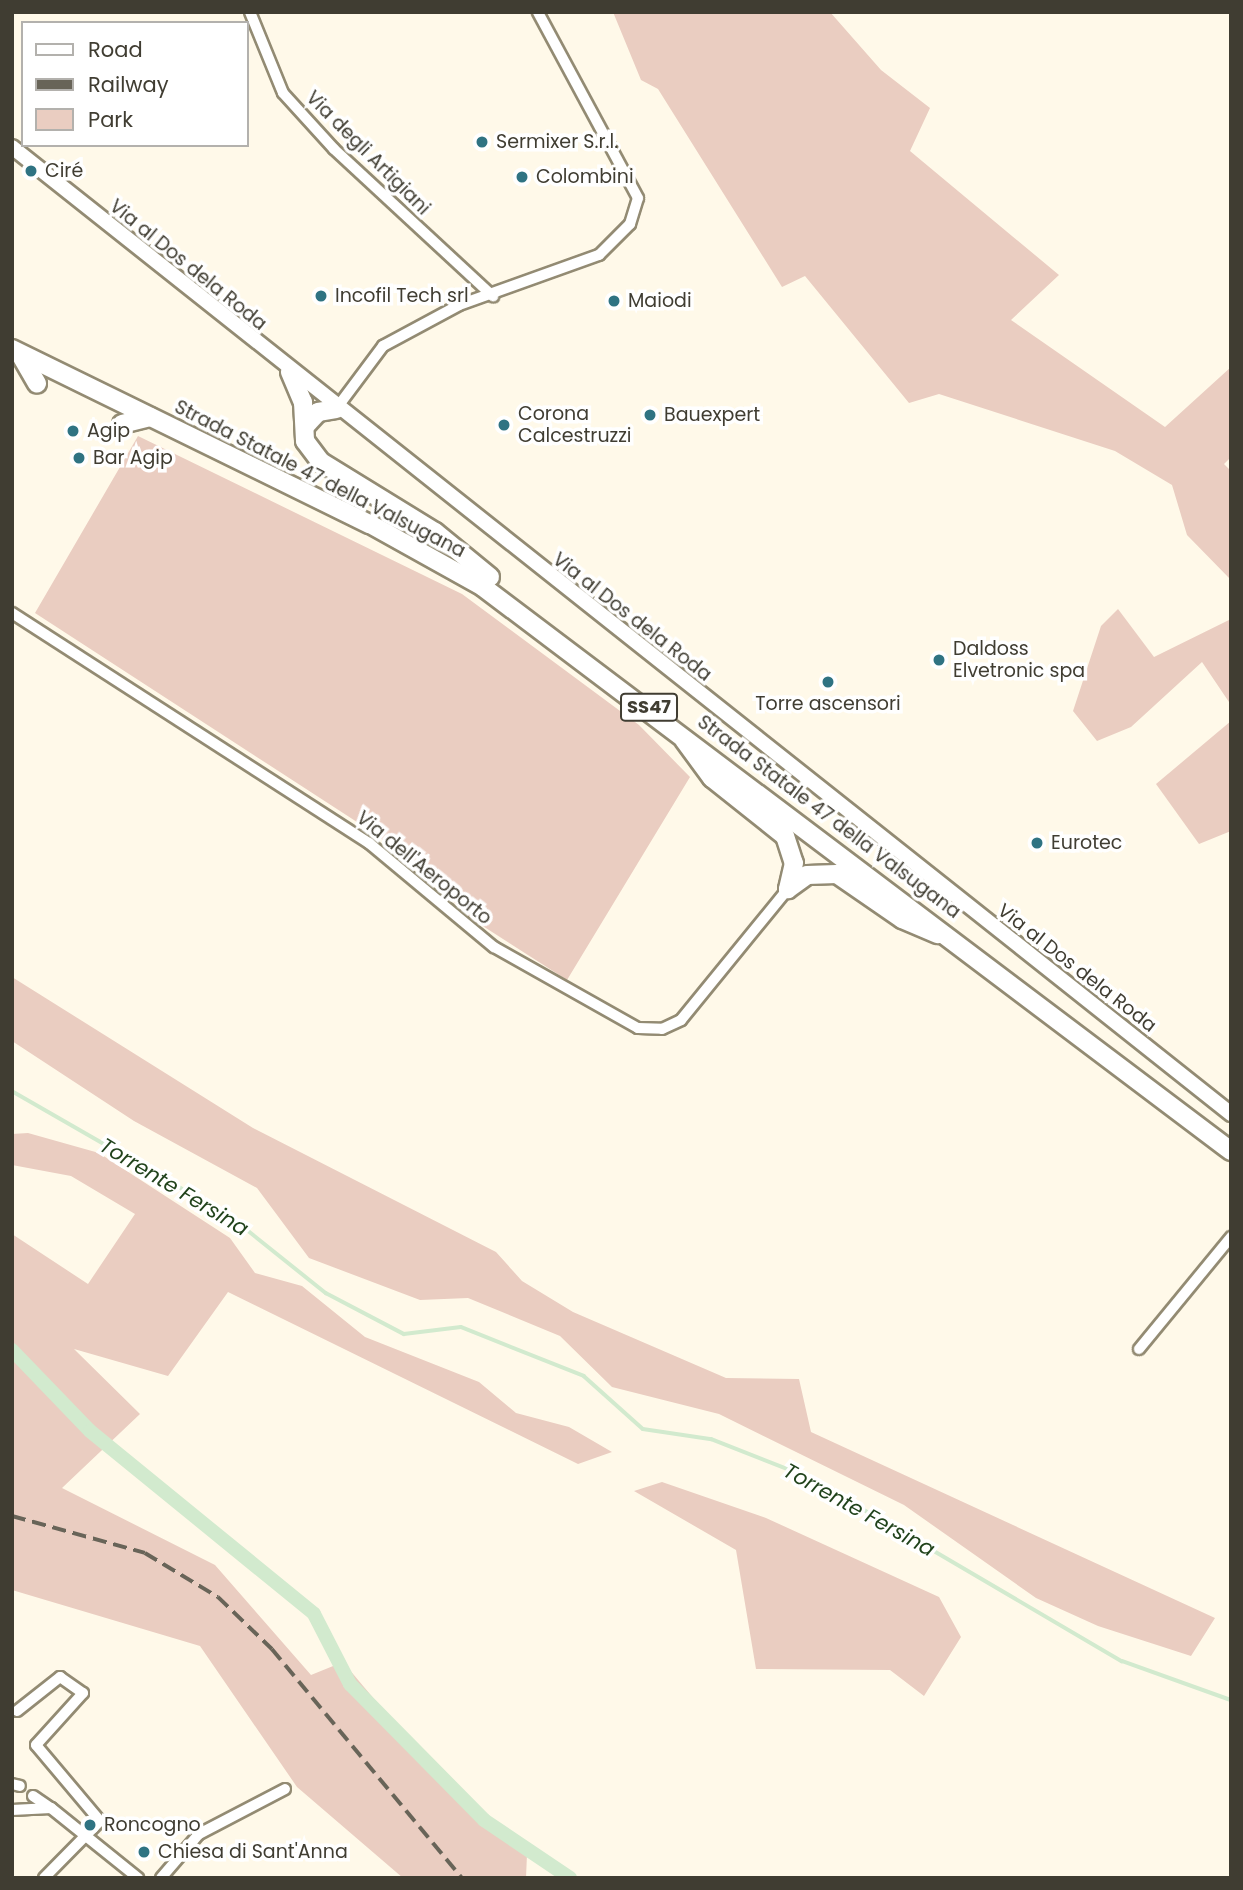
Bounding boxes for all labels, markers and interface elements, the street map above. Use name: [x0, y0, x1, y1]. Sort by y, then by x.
legend: [21, 21, 248, 147]
text: Road: [88, 35, 143, 64]
text: Railway: [88, 70, 169, 99]
street label: Via degli Artigiani: [301, 86, 435, 220]
text: Park: [88, 105, 133, 134]
place label: Sermixer S.r.l.: [496, 131, 618, 153]
marker: Sermixer S.r.l.: [474, 134, 490, 150]
place label: Ciré: [45, 160, 83, 182]
marker: Ciré: [23, 163, 39, 179]
place label: Colombini: [536, 166, 634, 188]
marker: Colombini: [514, 169, 530, 185]
street label: Via al Dos dela Roda: [105, 195, 271, 335]
place label: Incofil Tech srl: [335, 285, 469, 307]
marker: Incofil Tech srl: [313, 288, 329, 304]
place label: Maiodi: [628, 290, 692, 312]
marker: Maiodi: [606, 293, 622, 309]
street label: Strada Statale 47 della Valsugana: [171, 395, 469, 563]
place label: Corona Calcestruzzi: [518, 403, 632, 447]
place label: Bauexpert: [664, 404, 760, 426]
marker: Bauexpert: [642, 407, 658, 423]
marker: Corona Calcestruzzi: [496, 417, 512, 433]
place label: Agip: [87, 420, 130, 442]
marker: Agip: [65, 423, 81, 439]
place label: Bar Agip: [93, 447, 173, 469]
marker: Bar Agip: [71, 450, 87, 466]
street label: Via al Dos dela Roda: [548, 548, 716, 686]
place label: Daldoss Elvetronic spa: [953, 638, 1085, 682]
marker: Daldoss Elvetronic spa: [931, 652, 947, 668]
marker: Torre ascensori: [820, 674, 836, 690]
road number: SS47: [619, 692, 679, 722]
place label: Torre ascensori: [755, 693, 901, 715]
street label: Strada Statale 47 della Valsugana: [693, 711, 965, 923]
street label: Via dell'Aeroporto: [352, 806, 496, 930]
place label: Eurotec: [1051, 832, 1122, 854]
marker: Eurotec: [1029, 835, 1045, 851]
street label: Via al Dos dela Roda: [993, 899, 1161, 1037]
water label: Torrente Fersina: [95, 1133, 253, 1241]
water label: Torrente Fersina: [779, 1458, 939, 1562]
place label: Roncogno: [104, 1814, 201, 1836]
marker: Roncogno: [82, 1817, 98, 1833]
place label: Chiesa di Sant'Anna: [158, 1841, 348, 1863]
marker: Chiesa di Sant'Anna: [136, 1844, 152, 1860]

